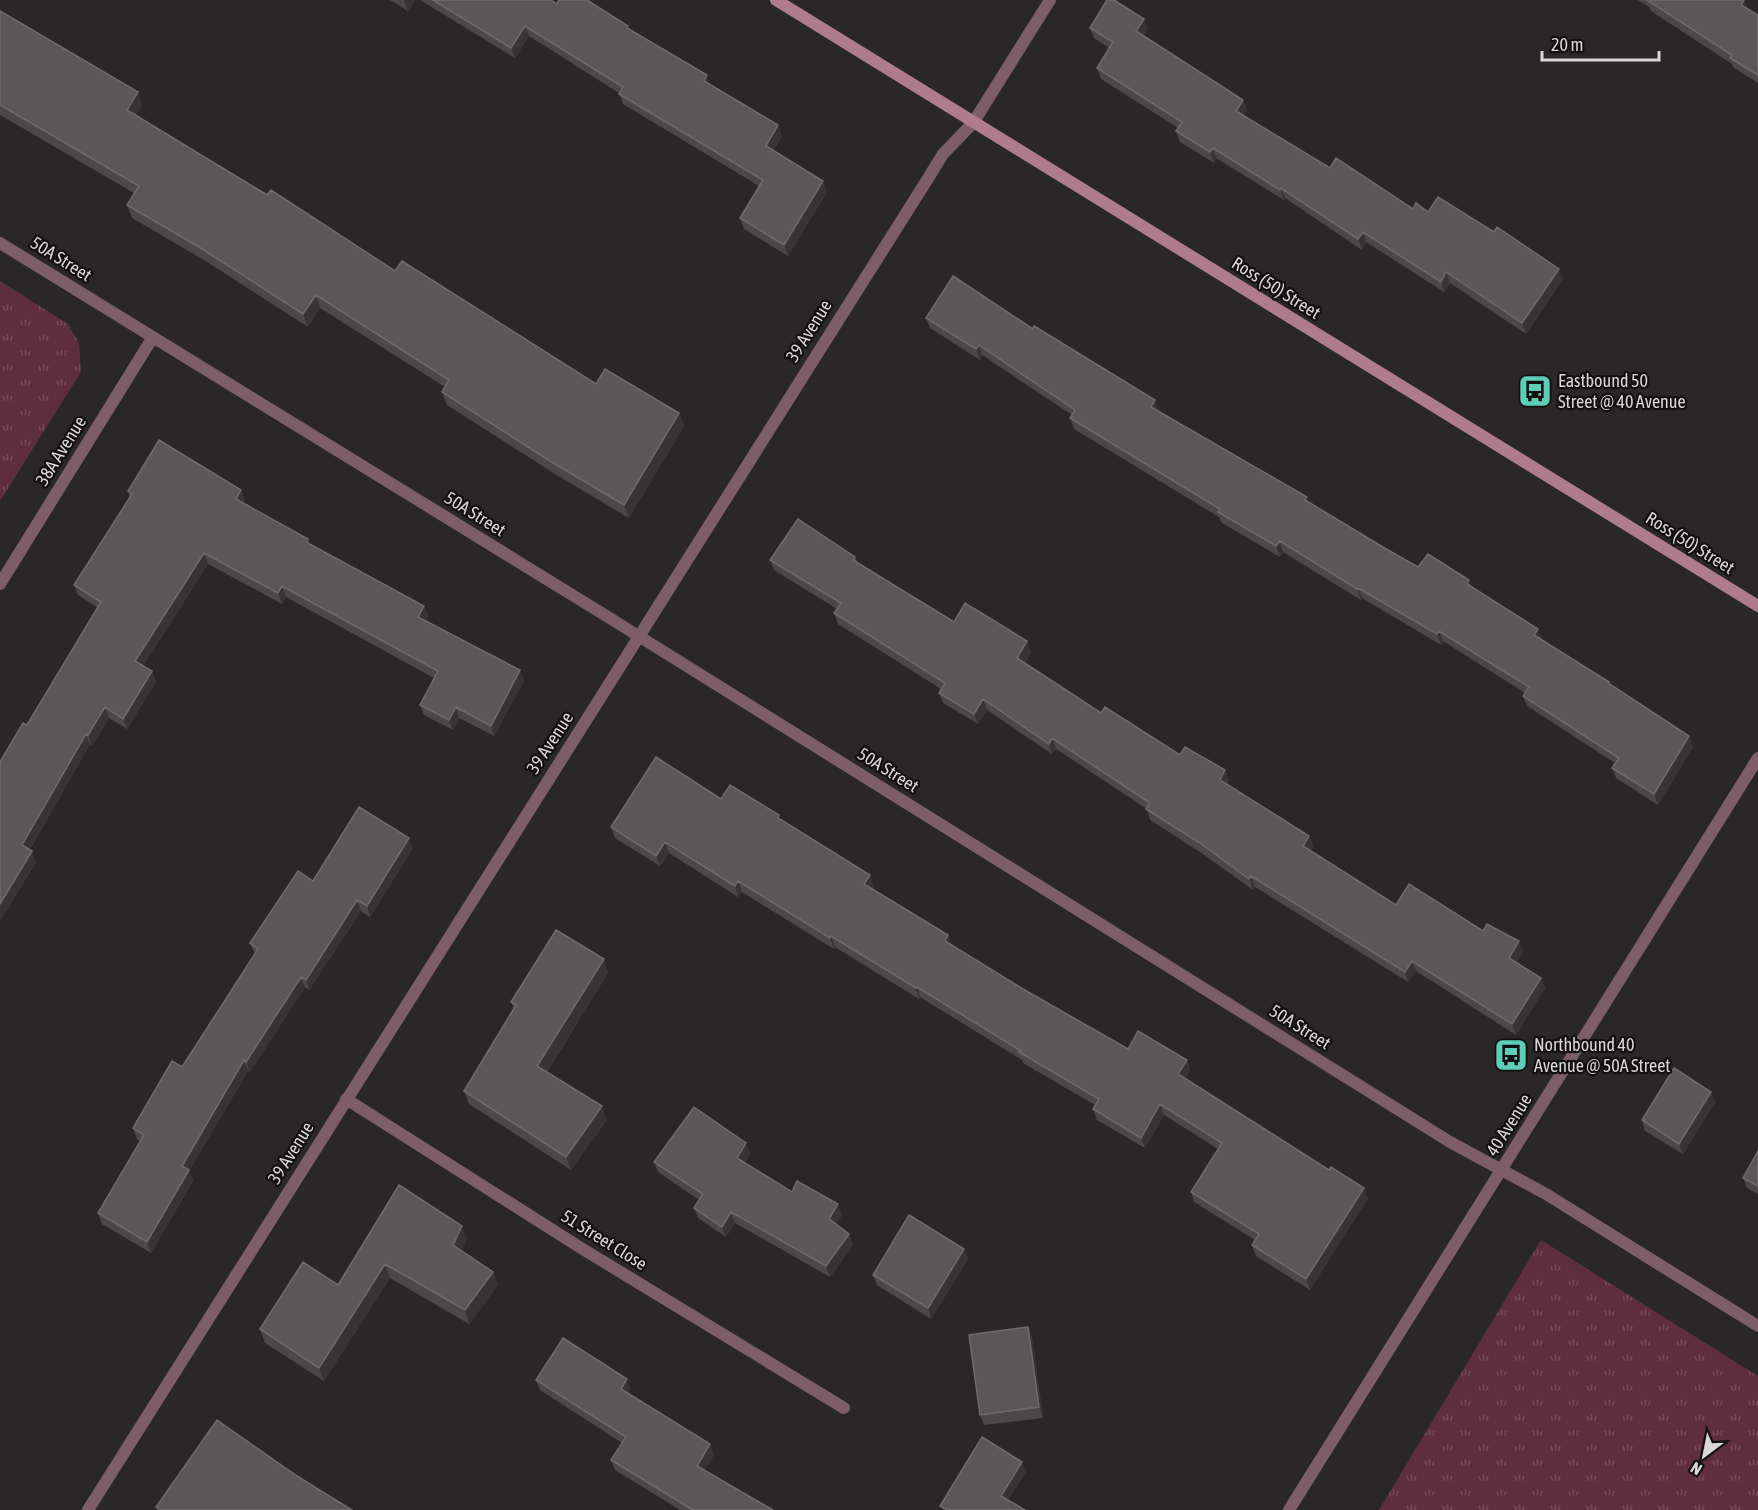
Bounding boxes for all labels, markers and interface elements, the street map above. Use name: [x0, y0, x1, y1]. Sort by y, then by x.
scale bar: [1542, 24, 1659, 62]
text: 20 m: [1551, 34, 1583, 55]
street label: 50A Street: [27, 232, 96, 285]
street label: Ross (50) Street: [1228, 252, 1324, 323]
street label: 39 Avenue: [781, 296, 836, 366]
place label: Eastbound 50 Street @ 40 Avenue: [1558, 370, 1686, 412]
bus stop icon: Eastbound 50 Street @ 40 Avenue: [1517, 373, 1553, 409]
street label: 38A Avenue: [31, 412, 90, 489]
street label: 50A Street: [441, 487, 510, 540]
street label: Ross (50) Street: [1642, 507, 1738, 578]
street label: 39 Avenue: [522, 708, 577, 777]
street label: 50A Street: [854, 743, 923, 796]
street label: 50A Street: [1266, 1000, 1335, 1053]
place label: Northbound 40 Avenue @ 50A Street: [1534, 1034, 1671, 1076]
bus stop icon: Northbound 40 Avenue @ 50A Street: [1493, 1037, 1529, 1073]
street label: 40 Avenue: [1481, 1090, 1536, 1160]
street label: 39 Avenue: [263, 1118, 318, 1188]
street label: 51 Street Close: [558, 1205, 651, 1274]
north arrow: [1674, 1426, 1734, 1486]
text: N: [1687, 1459, 1705, 1479]

